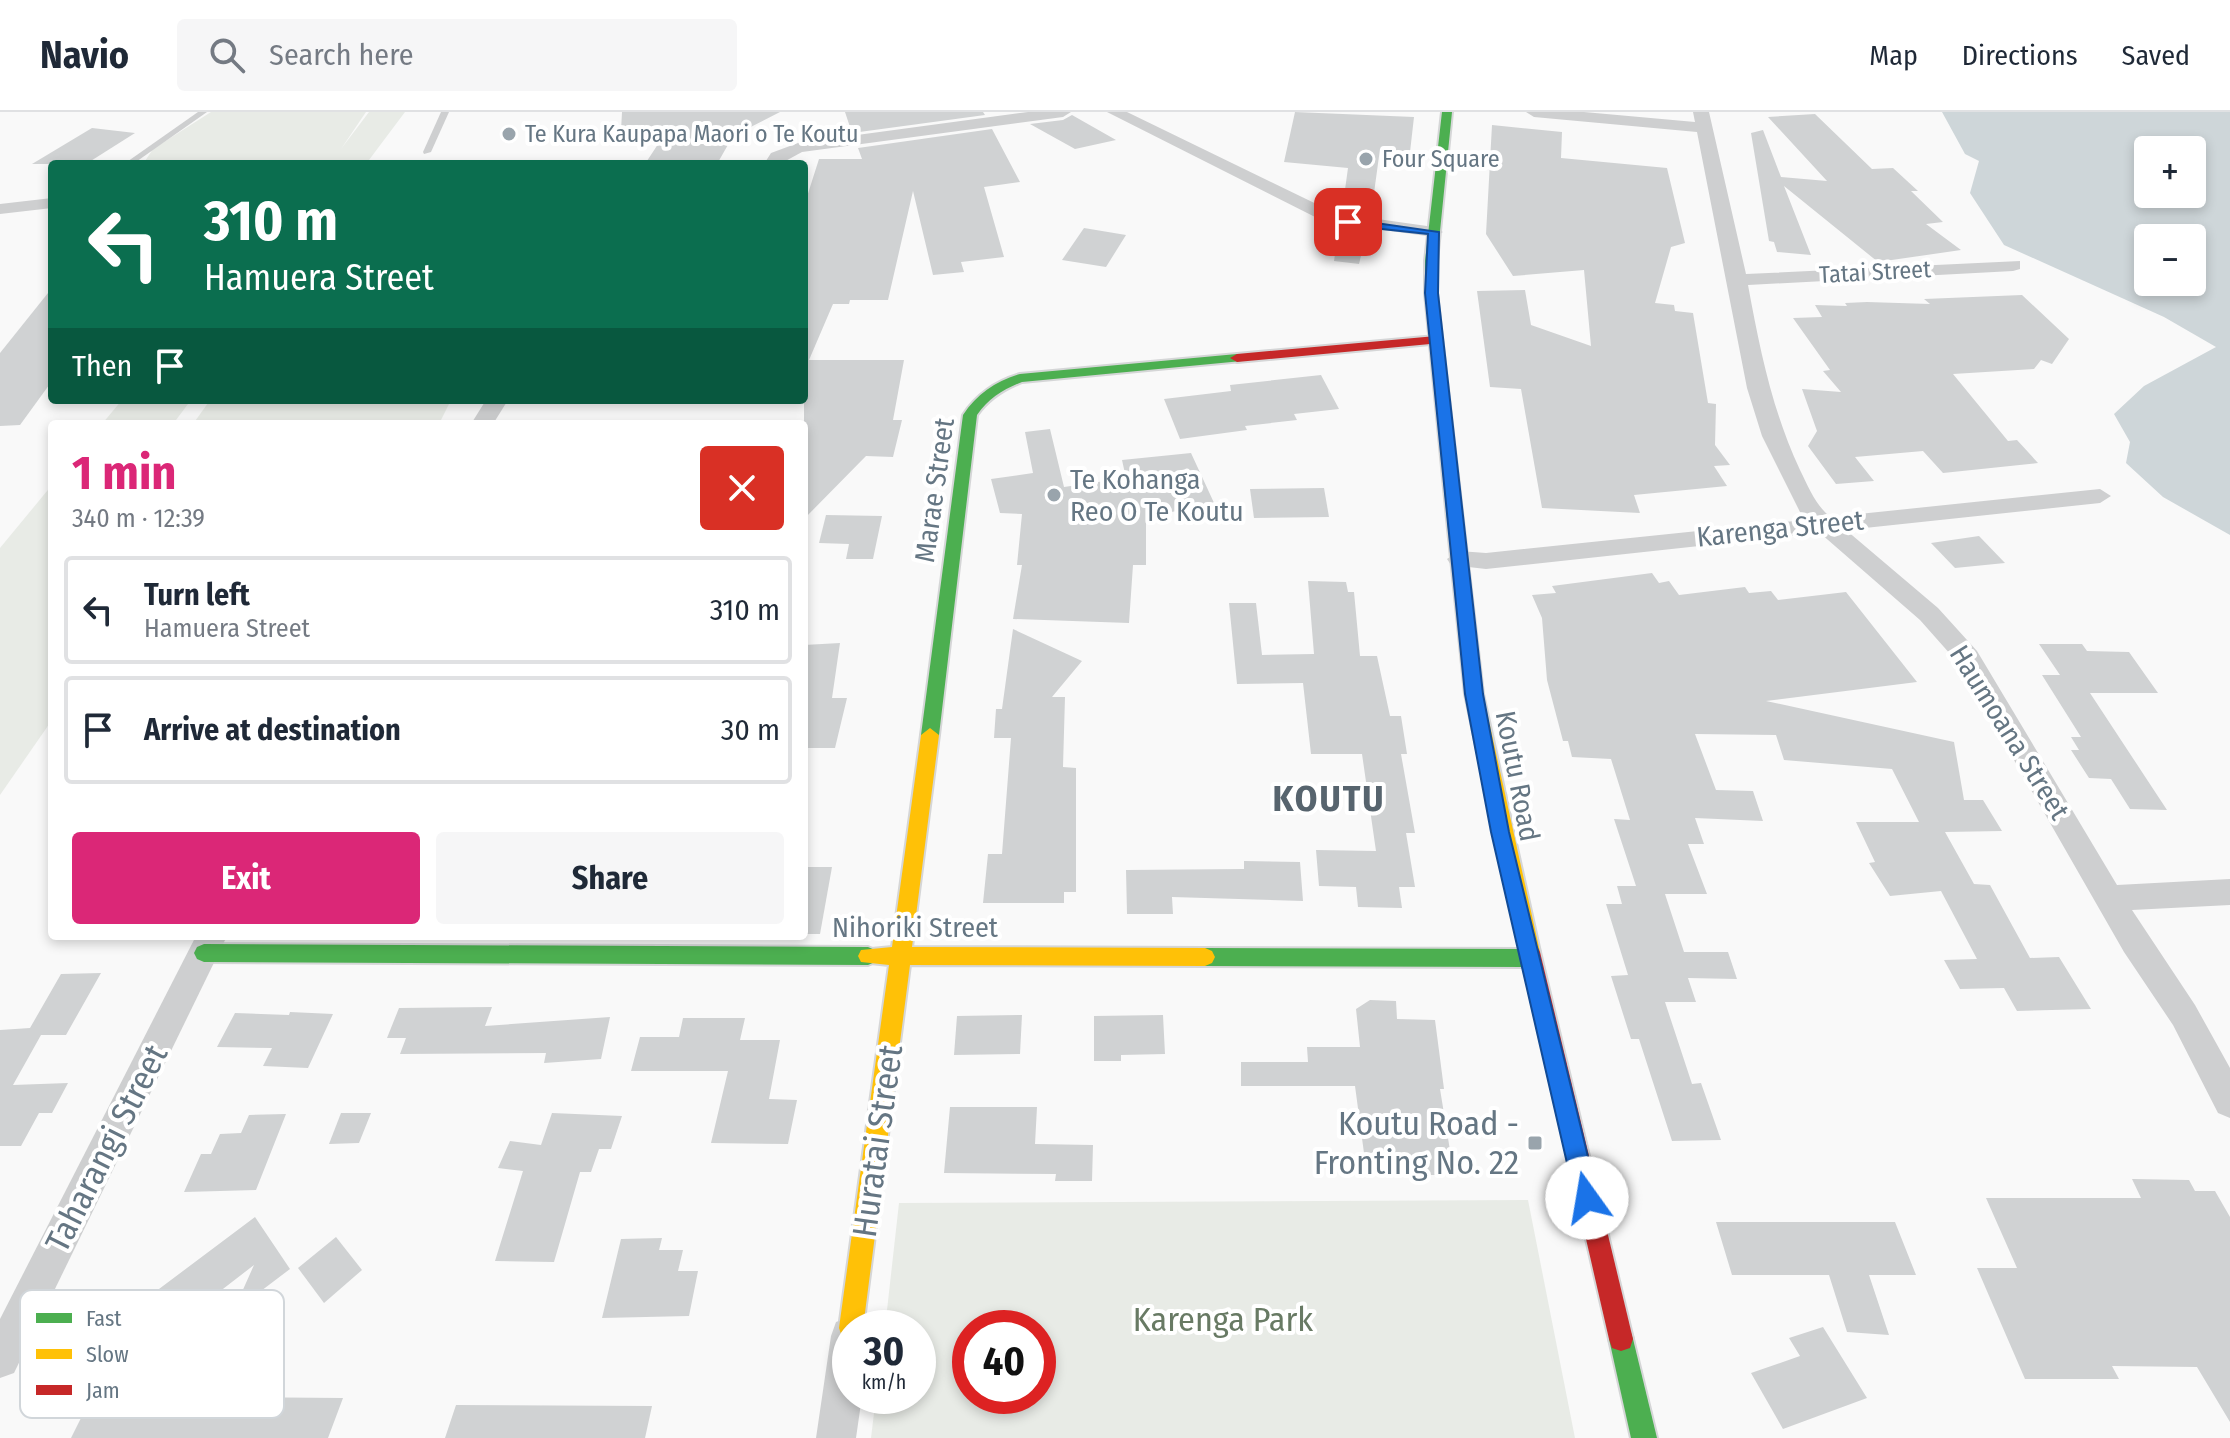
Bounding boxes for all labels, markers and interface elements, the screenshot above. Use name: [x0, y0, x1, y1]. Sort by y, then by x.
search box: [177, 19, 737, 91]
text: Navio: [40, 32, 129, 78]
icon: search: [205, 33, 249, 77]
text: Search here: [269, 37, 414, 73]
text: Map: [1869, 39, 1918, 72]
text: Directions: [1962, 39, 2078, 72]
text: Saved: [2122, 39, 2190, 72]
place label: Te Kura Kaupapa Maori o Te Koutu: [525, 120, 858, 148]
marker: Te Kura Kaupapa Maori o Te Koutu: [500, 125, 518, 143]
map controls: [2134, 136, 2206, 296]
button: +: [2134, 136, 2206, 208]
place label: Four Square: [1382, 145, 1500, 173]
marker: Four Square: [1357, 150, 1375, 168]
text: 310 m: [204, 188, 338, 255]
pin: [1314, 188, 1382, 256]
icon: left: [72, 192, 176, 296]
icon: arrive: [1326, 200, 1370, 244]
button: −: [2134, 224, 2206, 296]
street label: Tatai Street: [1818, 255, 1932, 289]
text: Hamuera Street: [204, 256, 434, 300]
icon: arrive: [148, 344, 192, 388]
text: Then: [72, 348, 132, 384]
street label: Marae Street: [908, 415, 961, 564]
text: 1 min: [72, 444, 177, 502]
button: close: [700, 446, 784, 530]
place label: Te Kohanga Reo O Te Koutu: [1070, 463, 1244, 528]
marker: Te Kohanga Reo O Te Koutu: [1045, 486, 1063, 504]
text: 340 m · 12:39: [72, 503, 205, 534]
street label: Karenga Street: [1695, 503, 1866, 554]
text: Turn left: [144, 577, 250, 613]
icon: left: [76, 588, 120, 632]
text: 310 m: [710, 592, 780, 628]
text: Hamuera Street: [144, 613, 310, 644]
street label: Haumoana Street: [1943, 639, 2077, 826]
icon: arrive: [76, 708, 120, 752]
street label: Koutu Road: [1489, 708, 1546, 844]
text: Arrive at destination: [144, 712, 401, 748]
text: 30 m: [721, 712, 780, 748]
district label: KOUTU: [1273, 777, 1385, 821]
button: Exit: [72, 832, 420, 924]
button: Share: [436, 832, 784, 924]
street label: Nihoriki Street: [832, 911, 999, 944]
street label: Taharangi Street: [37, 1037, 177, 1259]
street label: Huratai Street: [844, 1042, 911, 1240]
place label: Koutu Road - Fronting No. 22: [1314, 1103, 1519, 1183]
marker: Koutu Road - Fronting No. 22: [1526, 1134, 1544, 1152]
position arrow: [1545, 1156, 1629, 1240]
legend: [20, 1290, 284, 1418]
park label: Karenga Park: [1133, 1299, 1313, 1340]
text: Fast: [86, 1305, 122, 1332]
speed limit sign: 40: [952, 1310, 1056, 1414]
text: 30: [864, 1328, 904, 1376]
text: Slow: [86, 1341, 129, 1368]
text: km/h: [862, 1370, 906, 1394]
text: Jam: [86, 1377, 120, 1404]

